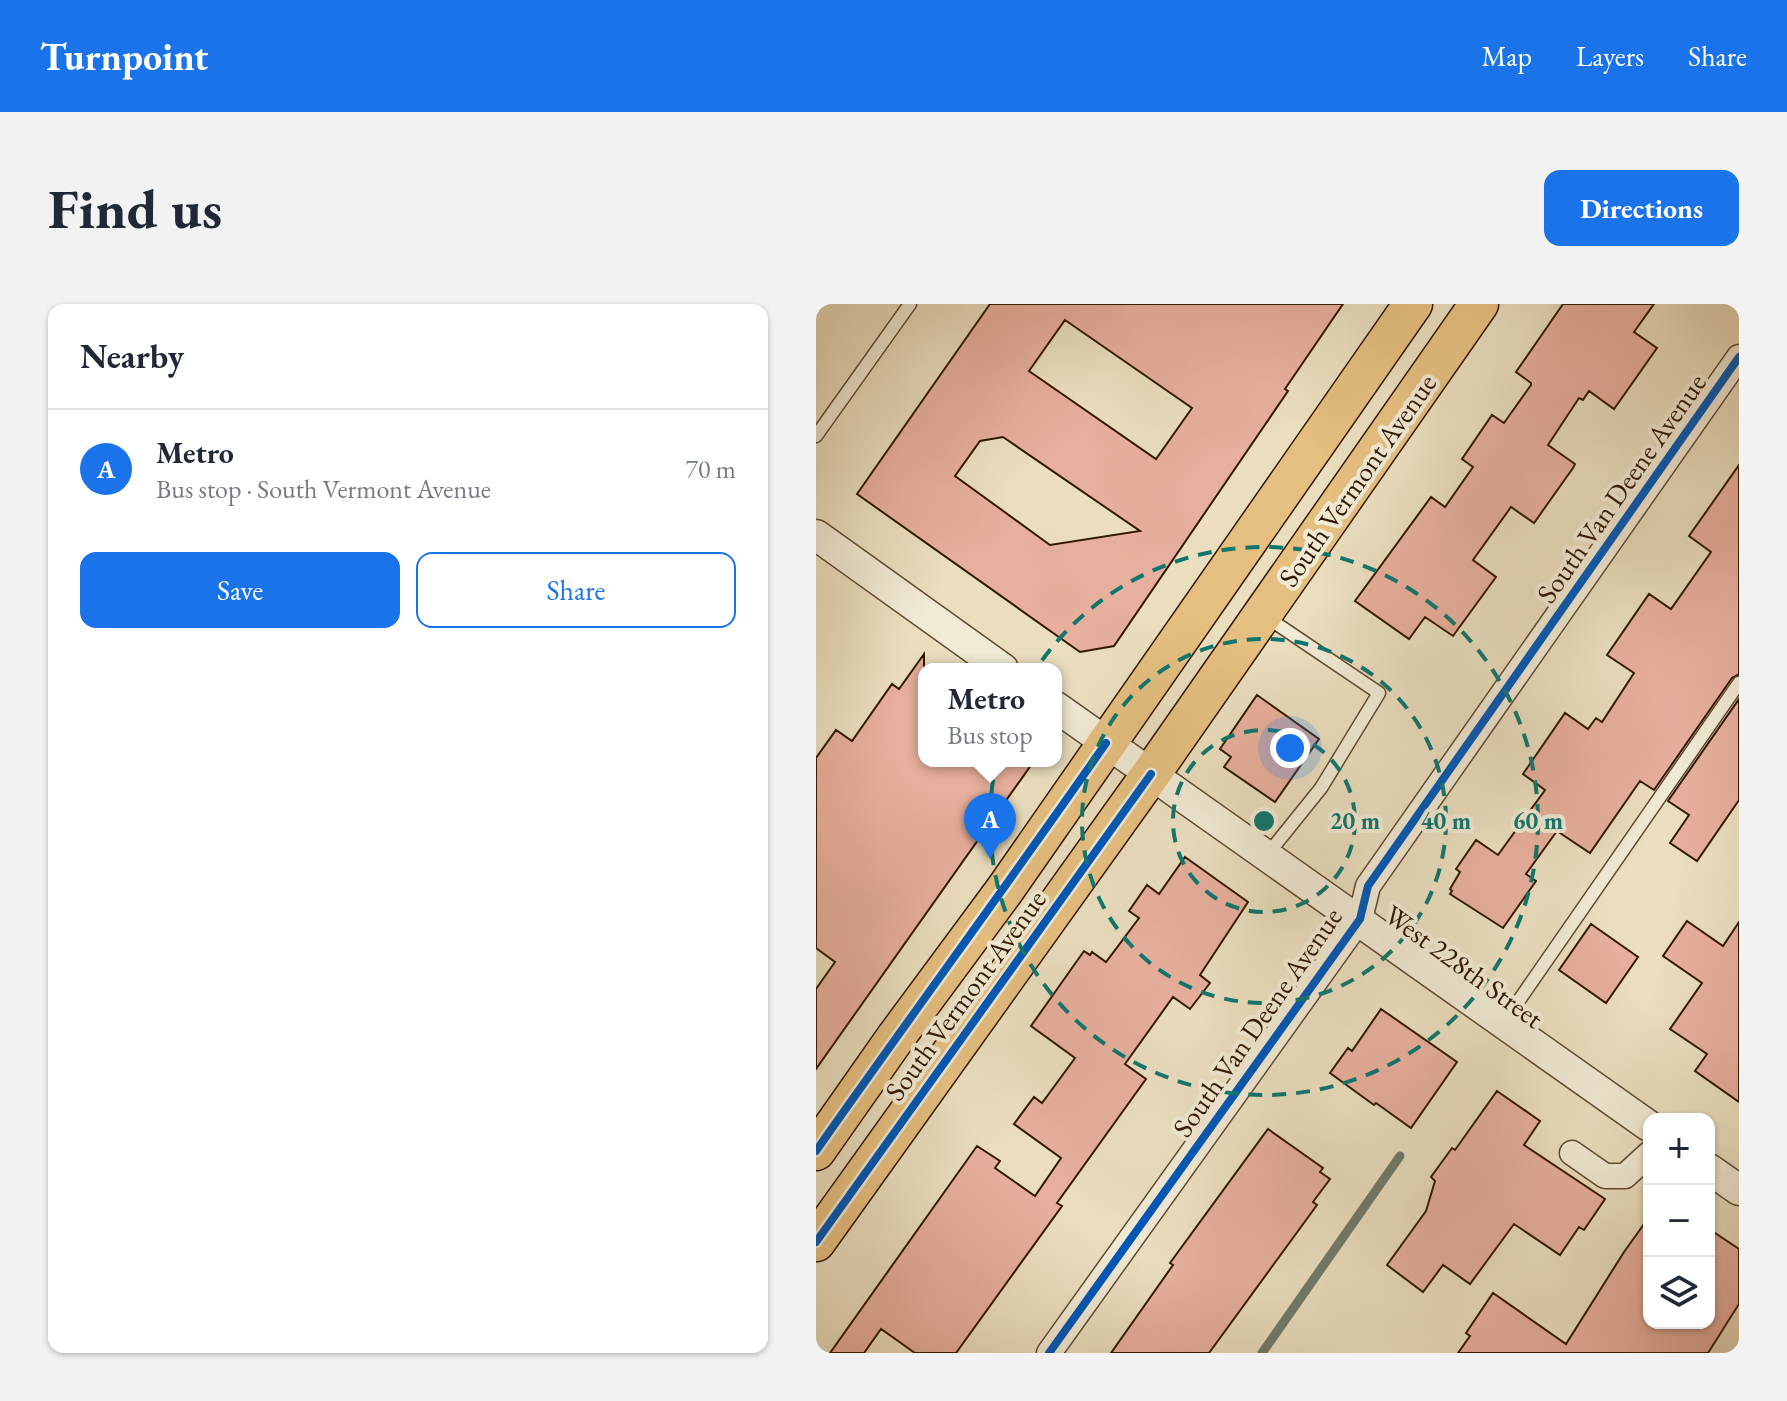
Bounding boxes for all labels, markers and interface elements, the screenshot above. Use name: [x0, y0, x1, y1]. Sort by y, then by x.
text: Turnpoint: [40, 32, 208, 81]
text: Map: [1482, 38, 1532, 74]
text: Layers: [1576, 38, 1644, 74]
text: Share: [1688, 38, 1747, 74]
button: Directions: [1544, 170, 1739, 246]
text: Find us: [48, 172, 222, 245]
text: Nearby: [80, 334, 184, 378]
street label: South Vermont Avenue: [1270, 366, 1444, 594]
street label: South Van Deene Avenue: [1528, 366, 1714, 610]
text: Metro: [156, 433, 234, 472]
text: A: [97, 452, 115, 486]
text: 70 m: [686, 452, 736, 486]
text: Bus stop · South Vermont Avenue: [156, 472, 491, 506]
button: Save: [80, 552, 400, 628]
button: Share: [416, 552, 736, 628]
popup: [918, 663, 1062, 767]
text: Metro: [947, 679, 1025, 718]
text: Bus stop: [947, 718, 1033, 752]
your location: [1270, 728, 1310, 768]
pin: A: [964, 793, 1016, 859]
text: 20 m: [1330, 805, 1380, 836]
text: 40 m: [1421, 805, 1471, 836]
text: 60 m: [1513, 805, 1563, 836]
centre of rings: [1250, 807, 1278, 835]
street label: South Vermont Avenue: [876, 882, 1054, 1107]
street label: West 228th Street: [1377, 896, 1551, 1036]
street label: South Van Deene Avenue: [1164, 900, 1350, 1144]
map controls: [1643, 1113, 1715, 1329]
button: +: [1643, 1113, 1715, 1185]
button: −: [1643, 1185, 1715, 1257]
button: layers: [1643, 1257, 1715, 1329]

